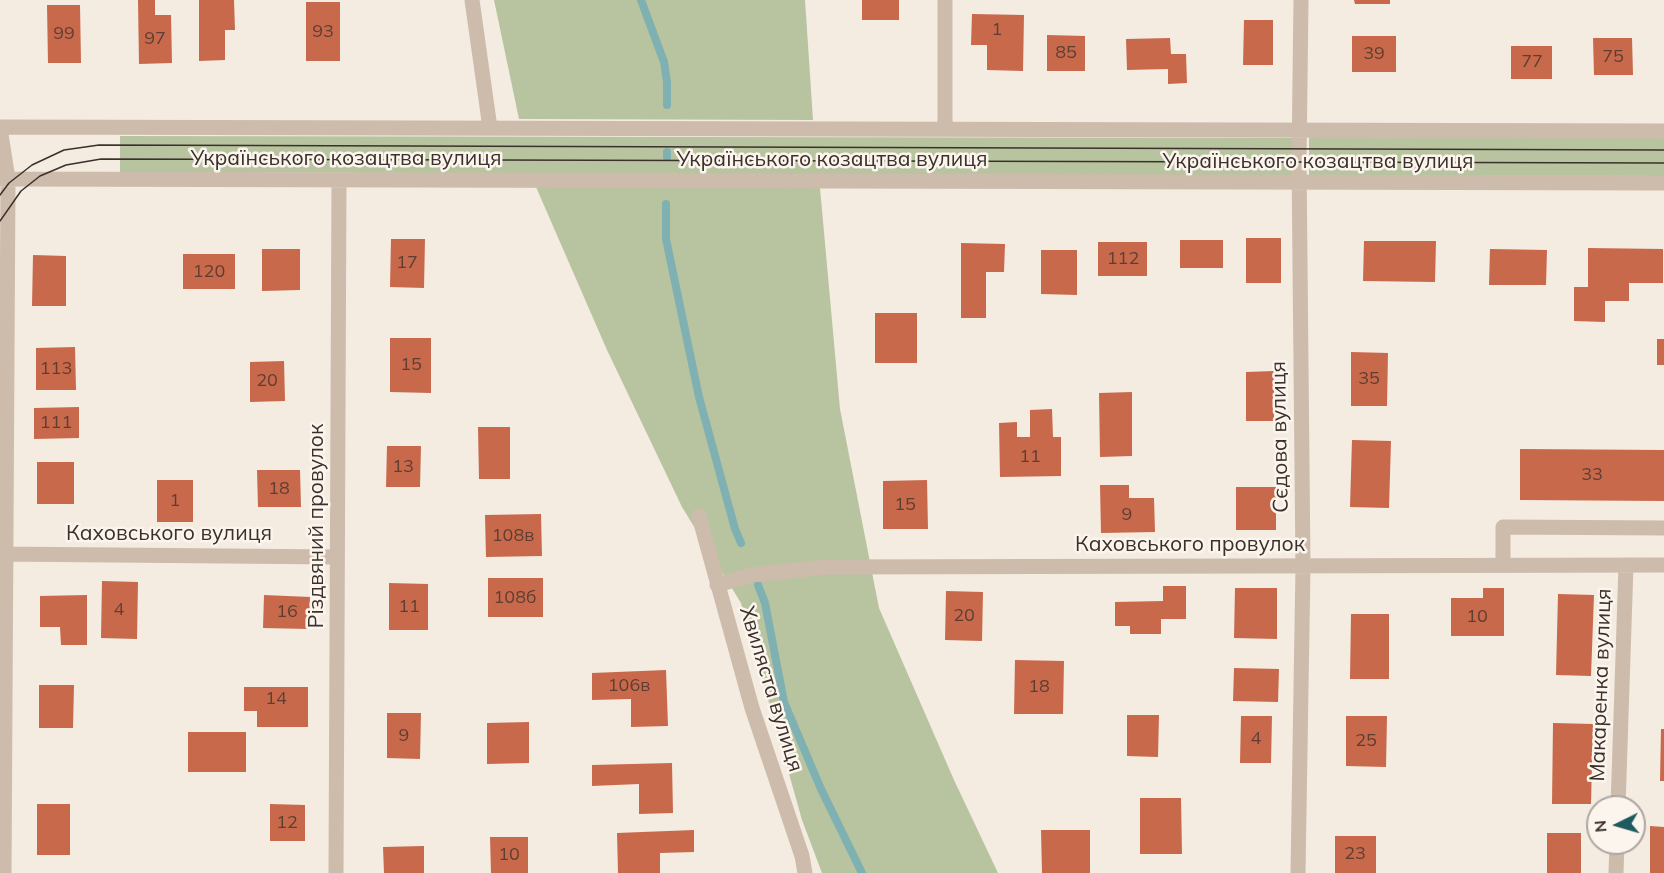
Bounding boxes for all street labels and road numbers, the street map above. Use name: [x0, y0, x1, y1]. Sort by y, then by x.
street label: Українського козацтва вулиця: [190, 146, 502, 172]
street label: Українського козацтва вулиця: [676, 147, 988, 173]
street label: Українського козацтва вулиця: [1162, 149, 1474, 175]
street label: Сєдова вулиця: [1266, 361, 1294, 513]
street label: Різдвяний провулок: [304, 424, 330, 628]
street label: Каховського вулиця: [66, 521, 272, 547]
street label: Каховського провулок: [1075, 532, 1305, 558]
street label: Макаренка вулиця: [1585, 588, 1617, 782]
street label: Хвиляста вулиця: [734, 603, 808, 775]

